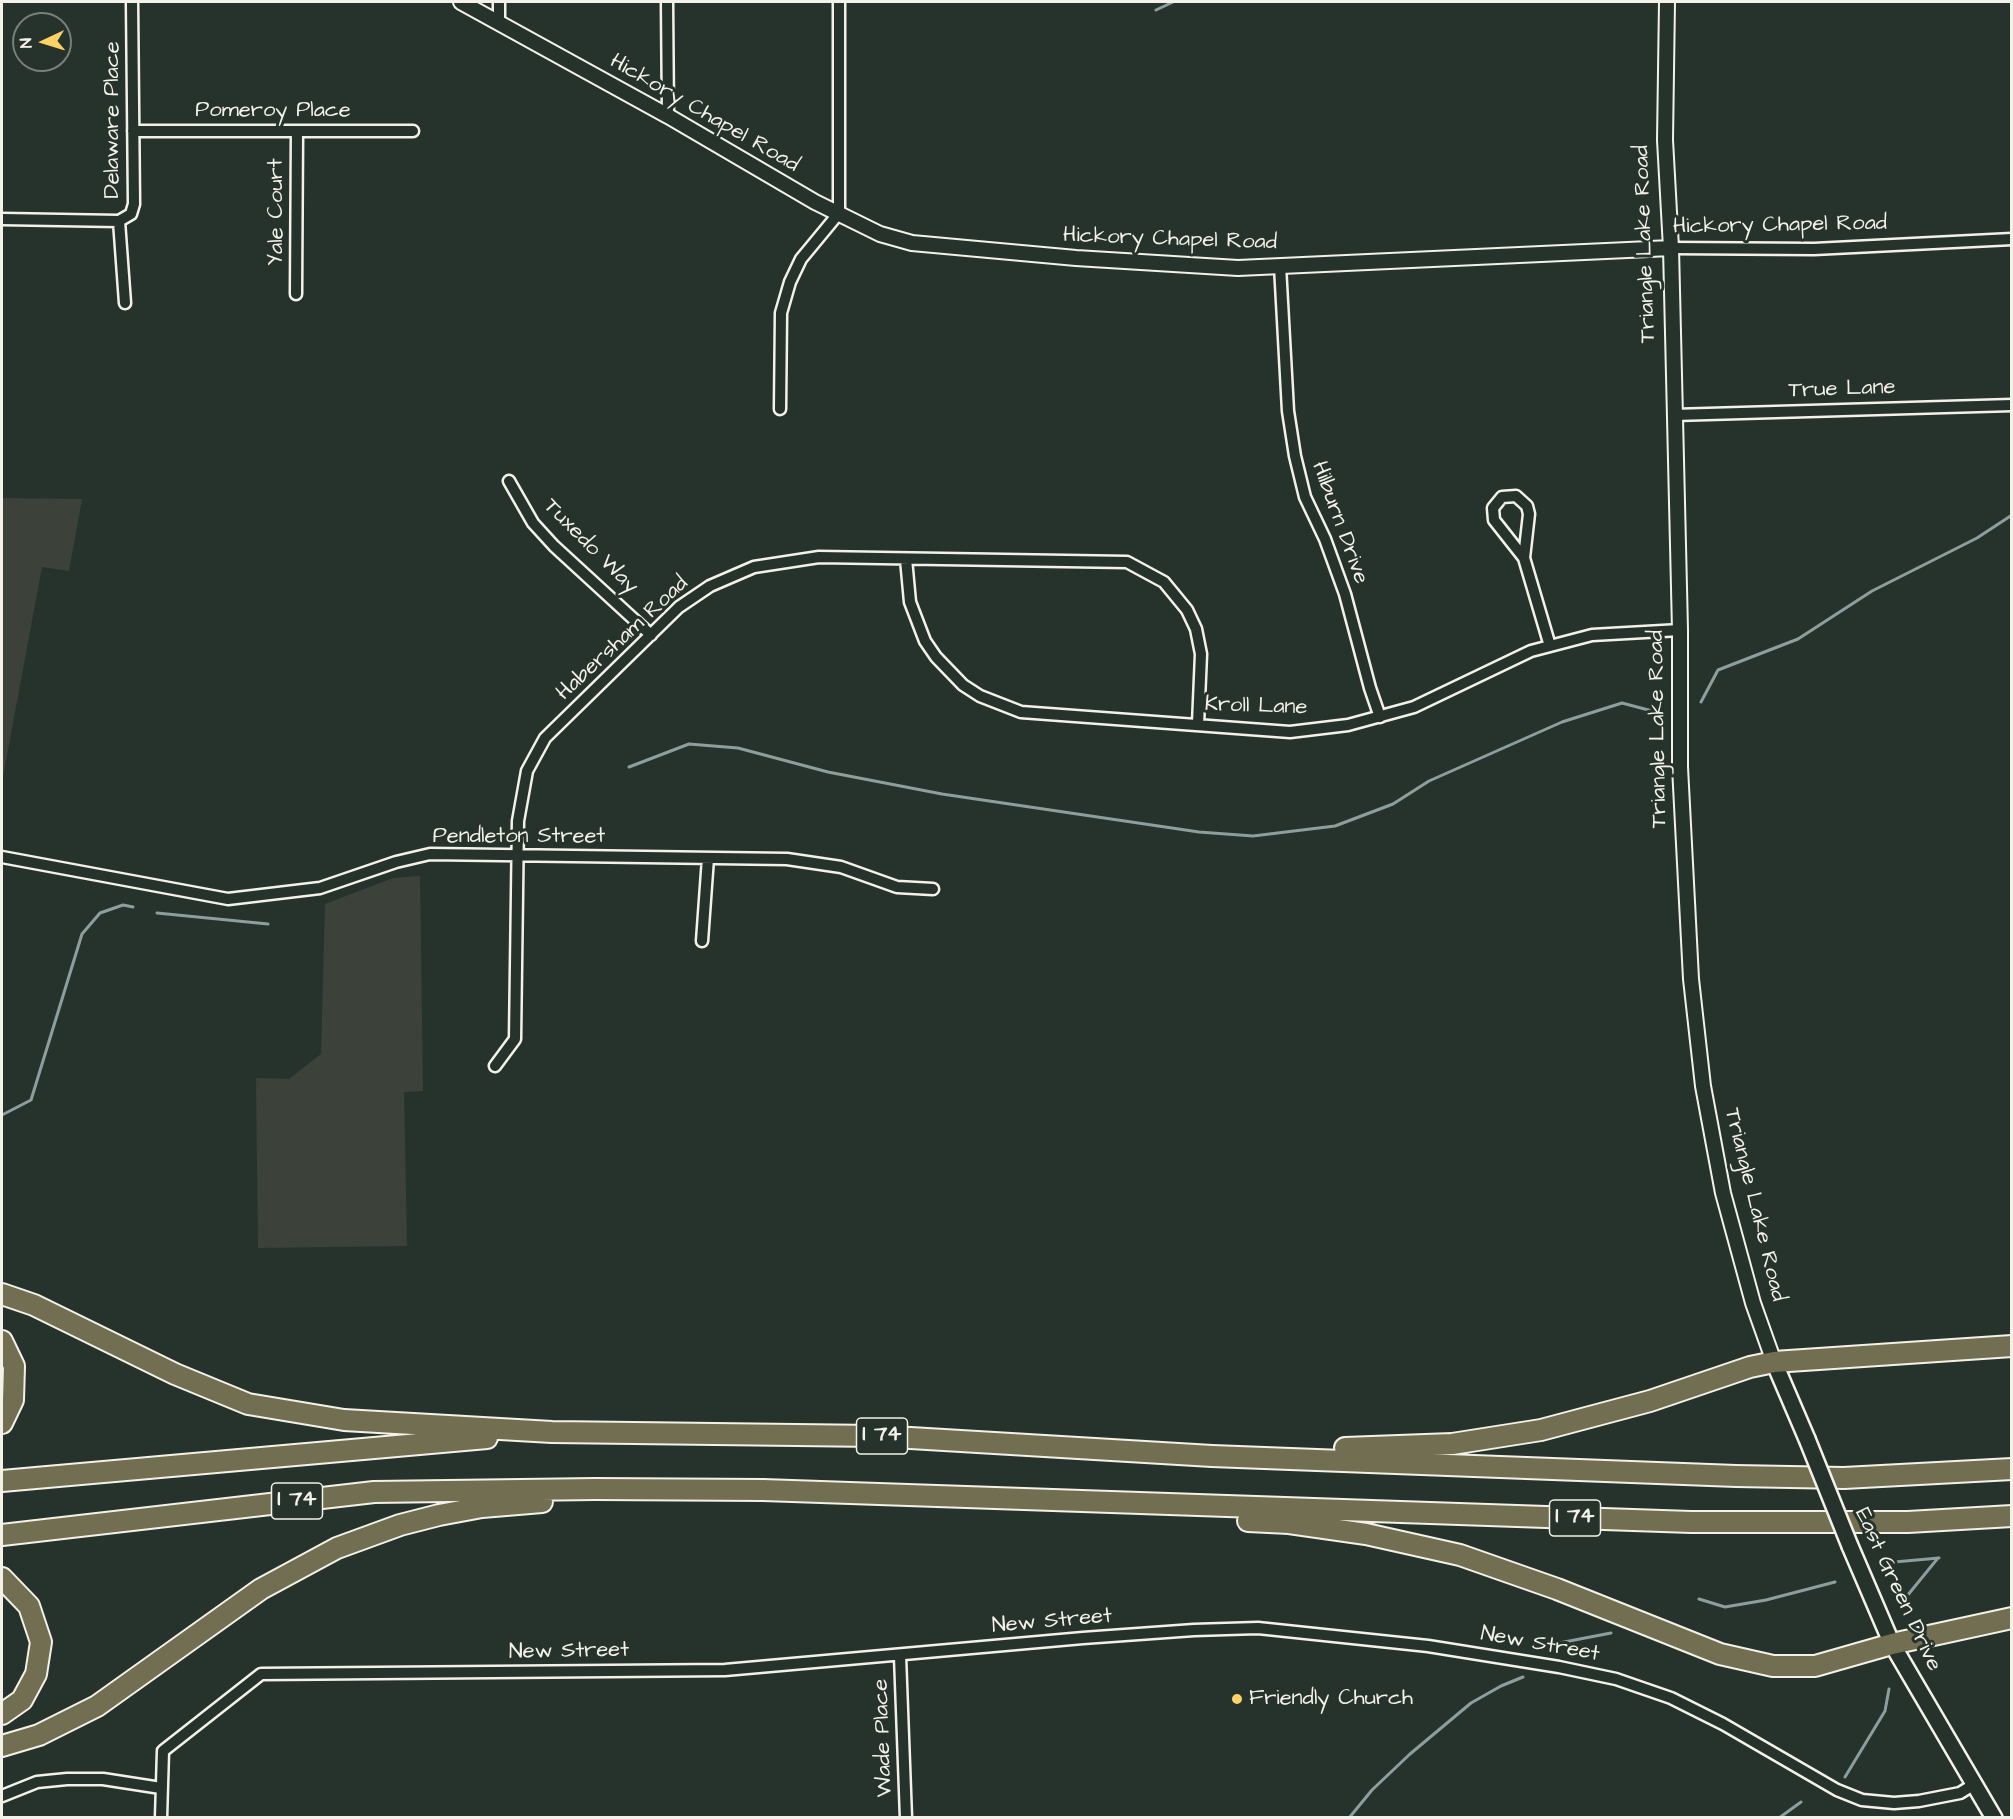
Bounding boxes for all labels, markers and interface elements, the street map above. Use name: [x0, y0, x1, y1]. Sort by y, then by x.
north arrow: [12, 12, 72, 72]
text: N: [15, 37, 37, 49]
street label: Delaware Place: [100, 41, 126, 199]
street label: Hickory Chapel Road: [605, 49, 803, 179]
street label: Pomeroy Place: [195, 98, 351, 124]
street label: Triangle Lake Road: [1629, 145, 1663, 343]
street label: Yale Court: [264, 158, 290, 266]
street label: Hickory Chapel Road: [1673, 211, 1887, 241]
street label: Hickory Chapel Road: [1063, 223, 1277, 257]
street label: True Lane: [1788, 375, 1896, 405]
street label: Hilburn Drive: [1305, 458, 1373, 588]
street label: Tuxedo Way: [537, 494, 643, 600]
street label: Habersham Road: [552, 571, 694, 707]
street label: Triangle Lake Road: [1644, 630, 1674, 828]
street label: Kroll Lane: [1204, 692, 1308, 722]
street label: Pendleton Street: [433, 824, 605, 850]
street label: Triangle Lake Road: [1717, 1106, 1791, 1304]
road number: I 74: [856, 1418, 908, 1454]
road number: I 74: [272, 1483, 322, 1519]
road number: I 74: [1550, 1500, 1600, 1536]
street label: East Green Drive: [1848, 1504, 1946, 1676]
street label: New Street: [991, 1604, 1113, 1640]
street label: New Street: [1479, 1622, 1601, 1668]
street label: New Street: [509, 1638, 629, 1666]
street label: Wade Place: [869, 1678, 899, 1798]
place label: Friendly Church: [1249, 1686, 1413, 1712]
marker: Friendly Church: [1230, 1692, 1244, 1706]

